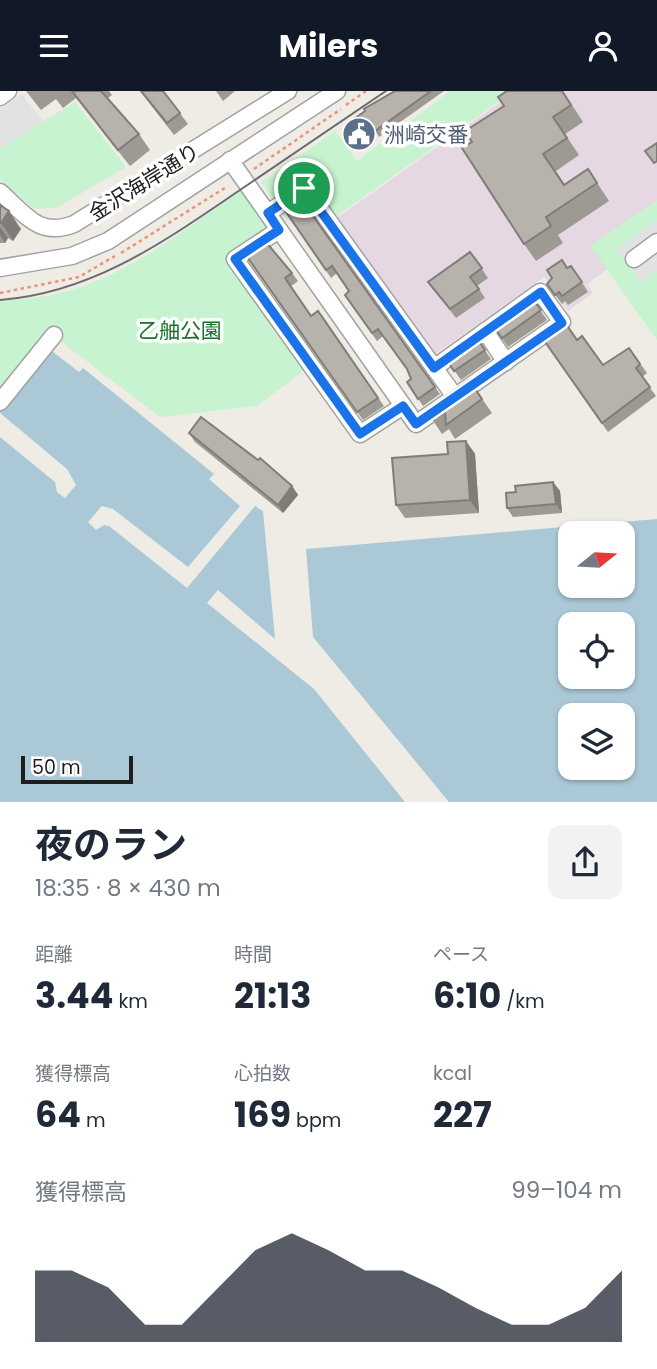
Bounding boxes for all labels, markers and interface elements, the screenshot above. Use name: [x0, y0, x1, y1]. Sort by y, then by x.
text: Milers: [279, 23, 378, 68]
icon: menu: [35, 27, 73, 65]
icon: person: [584, 27, 622, 65]
public building icon: 洲崎交番: [340, 115, 378, 153]
place label: 洲崎交番: [384, 120, 468, 149]
street label: 金沢海岸通り: [83, 136, 205, 228]
pin: [274, 158, 334, 218]
icon: arrive: [285, 169, 323, 207]
park label: 乙舳公園: [138, 316, 222, 345]
north arrow: [558, 521, 635, 599]
map controls: [558, 521, 635, 780]
button: locate: [558, 612, 635, 689]
button: layers: [558, 703, 635, 780]
scale bar: [21, 753, 133, 785]
text: 50 m: [32, 754, 81, 781]
text: 夜のラン: [35, 818, 187, 871]
button: share: [548, 825, 622, 899]
text: 18:35 · 8 × 430 m: [35, 872, 221, 904]
text: 距離: [35, 941, 73, 968]
text: 時間: [234, 941, 272, 968]
text: ペース: [433, 941, 489, 968]
text: 3.44: [35, 971, 113, 1020]
text: 21:13: [234, 971, 311, 1020]
text: 6:10: [433, 971, 501, 1020]
text: km: [113, 988, 148, 1015]
text: /km: [501, 988, 545, 1015]
text: 獲得標高: [35, 1060, 111, 1087]
text: 心拍数: [234, 1060, 291, 1087]
text: kcal: [433, 1060, 472, 1087]
text: 64: [35, 1090, 81, 1139]
text: 169: [234, 1090, 291, 1139]
text: 227: [433, 1090, 492, 1139]
text: m: [81, 1107, 106, 1134]
text: bpm: [291, 1107, 341, 1134]
text: 99–104 m: [511, 1174, 622, 1206]
text: 獲得標高: [35, 1176, 127, 1208]

